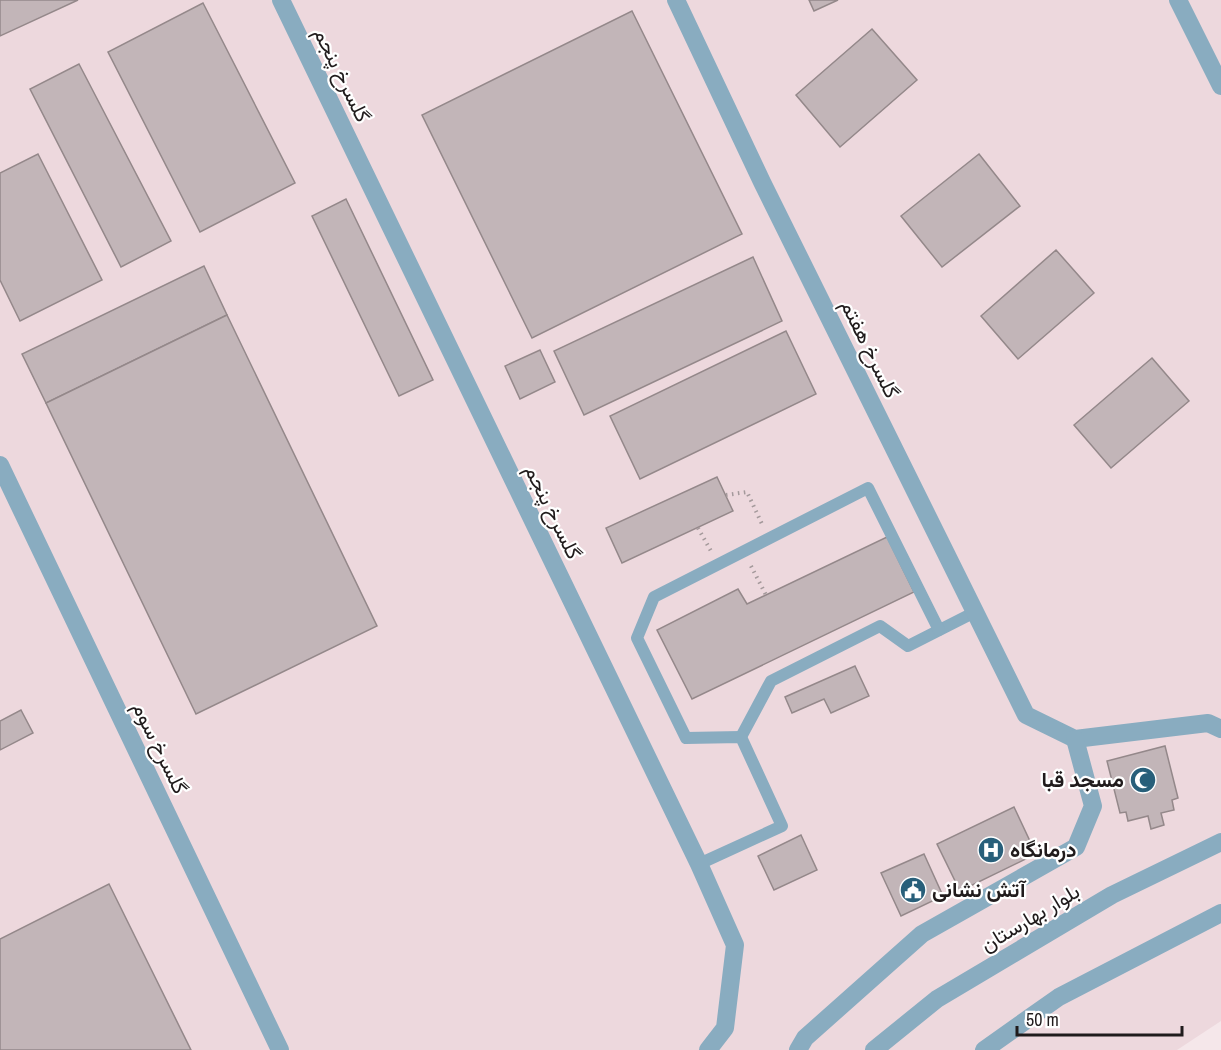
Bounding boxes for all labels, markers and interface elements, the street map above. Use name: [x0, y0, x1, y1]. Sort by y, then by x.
street label: گلسرخ پنجم: [307, 23, 378, 127]
street label: گلسرخ هفتم: [834, 295, 907, 403]
street label: گلسرخ پنجم: [518, 460, 589, 564]
street label: گلسرخ سوم: [126, 697, 195, 799]
place label: مسجد قبا: [1042, 765, 1124, 794]
mosque icon: مسجد قبا: [1128, 765, 1158, 795]
hospital icon: درمانگاه: [976, 835, 1006, 865]
place label: درمانگاه: [1010, 835, 1077, 864]
public building icon: آتش نشانی: [898, 875, 928, 905]
place label: آتش نشانی: [932, 875, 1027, 904]
street label: بلوار بهارستان: [975, 877, 1085, 959]
scale bar: [1017, 999, 1182, 1037]
text: 50 m: [1026, 1007, 1059, 1032]

